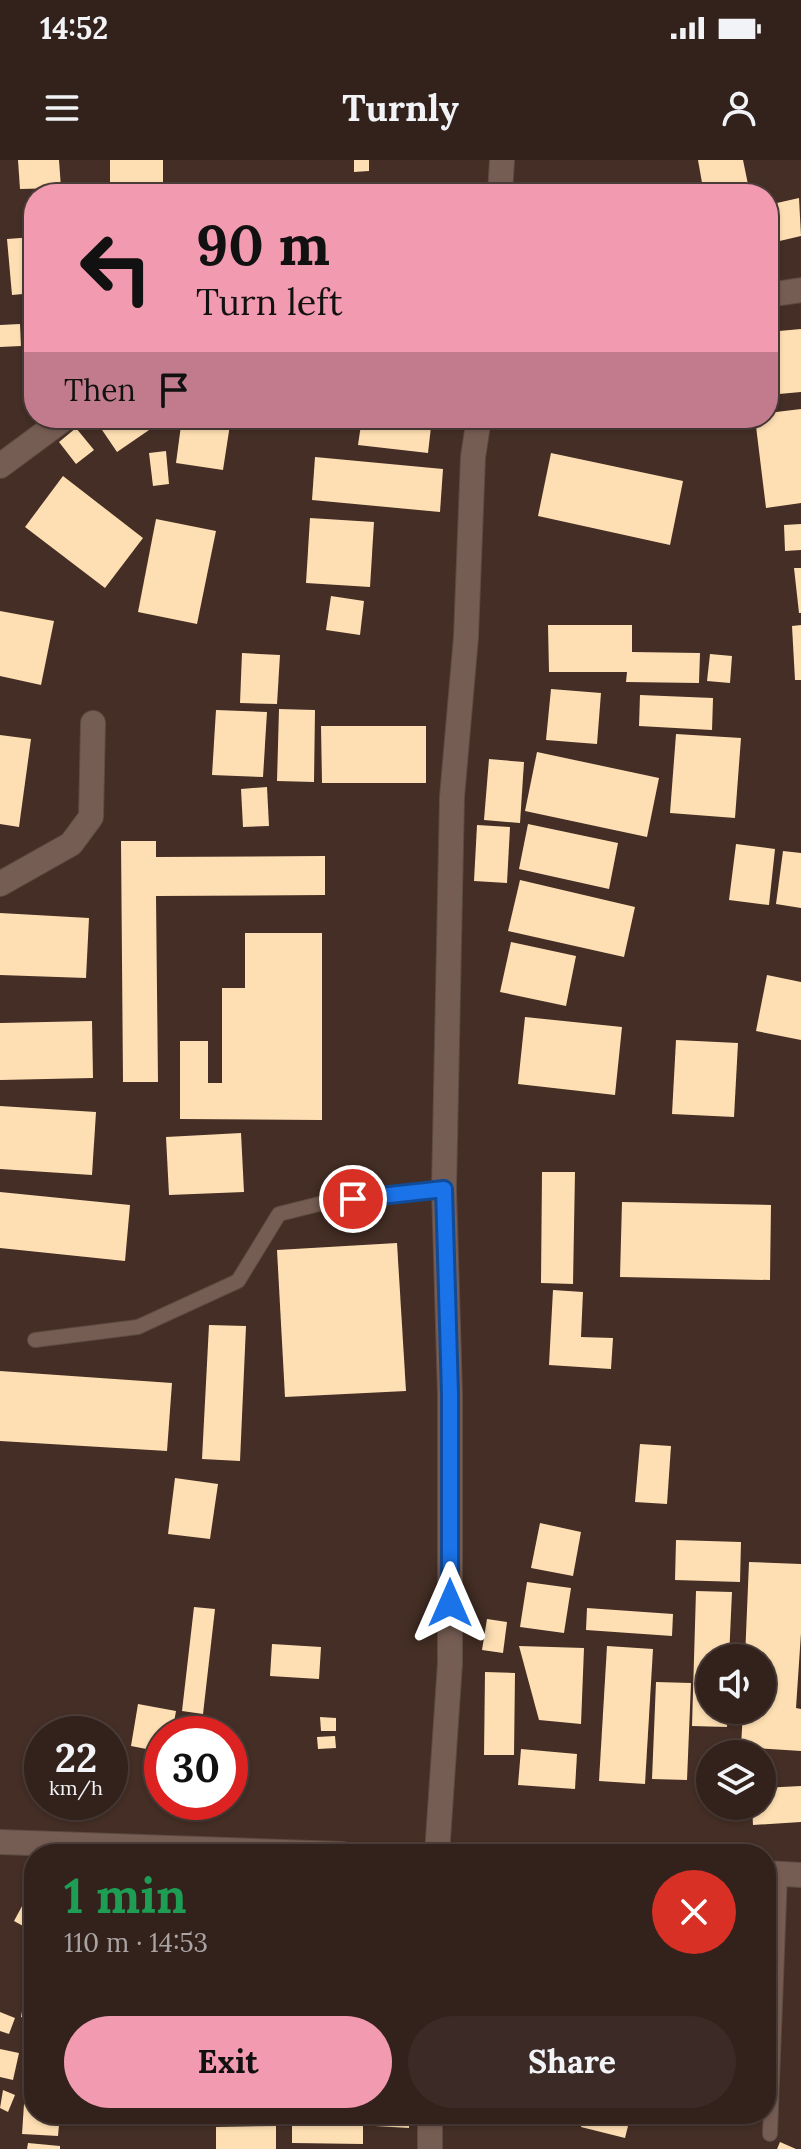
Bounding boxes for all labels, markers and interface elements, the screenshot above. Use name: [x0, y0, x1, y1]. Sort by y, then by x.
text: 14:52: [40, 9, 108, 47]
text: Turnly: [342, 85, 459, 131]
icon: menu: [40, 86, 84, 130]
icon: person: [717, 86, 761, 130]
text: 90 m: [196, 209, 330, 280]
icon: left: [64, 216, 168, 320]
text: Turn left: [196, 279, 343, 325]
icon: arrive: [152, 368, 196, 412]
text: Then: [64, 371, 136, 409]
pin: [319, 1165, 387, 1233]
icon: arrive: [331, 1177, 375, 1221]
position arrow: [408, 1561, 492, 1645]
map controls: [696, 1644, 776, 1820]
button: sound: [696, 1644, 776, 1724]
speed limit sign: 30: [144, 1716, 248, 1820]
text: 22: [55, 1732, 97, 1783]
button: layers: [696, 1740, 776, 1820]
text: km/h: [49, 1775, 103, 1800]
text: 1 min: [64, 1865, 187, 1926]
button: close: [652, 1870, 736, 1954]
text: 110 m · 14:53: [64, 1926, 208, 1959]
button: Exit: [64, 2016, 392, 2108]
button: Share: [408, 2016, 736, 2108]

